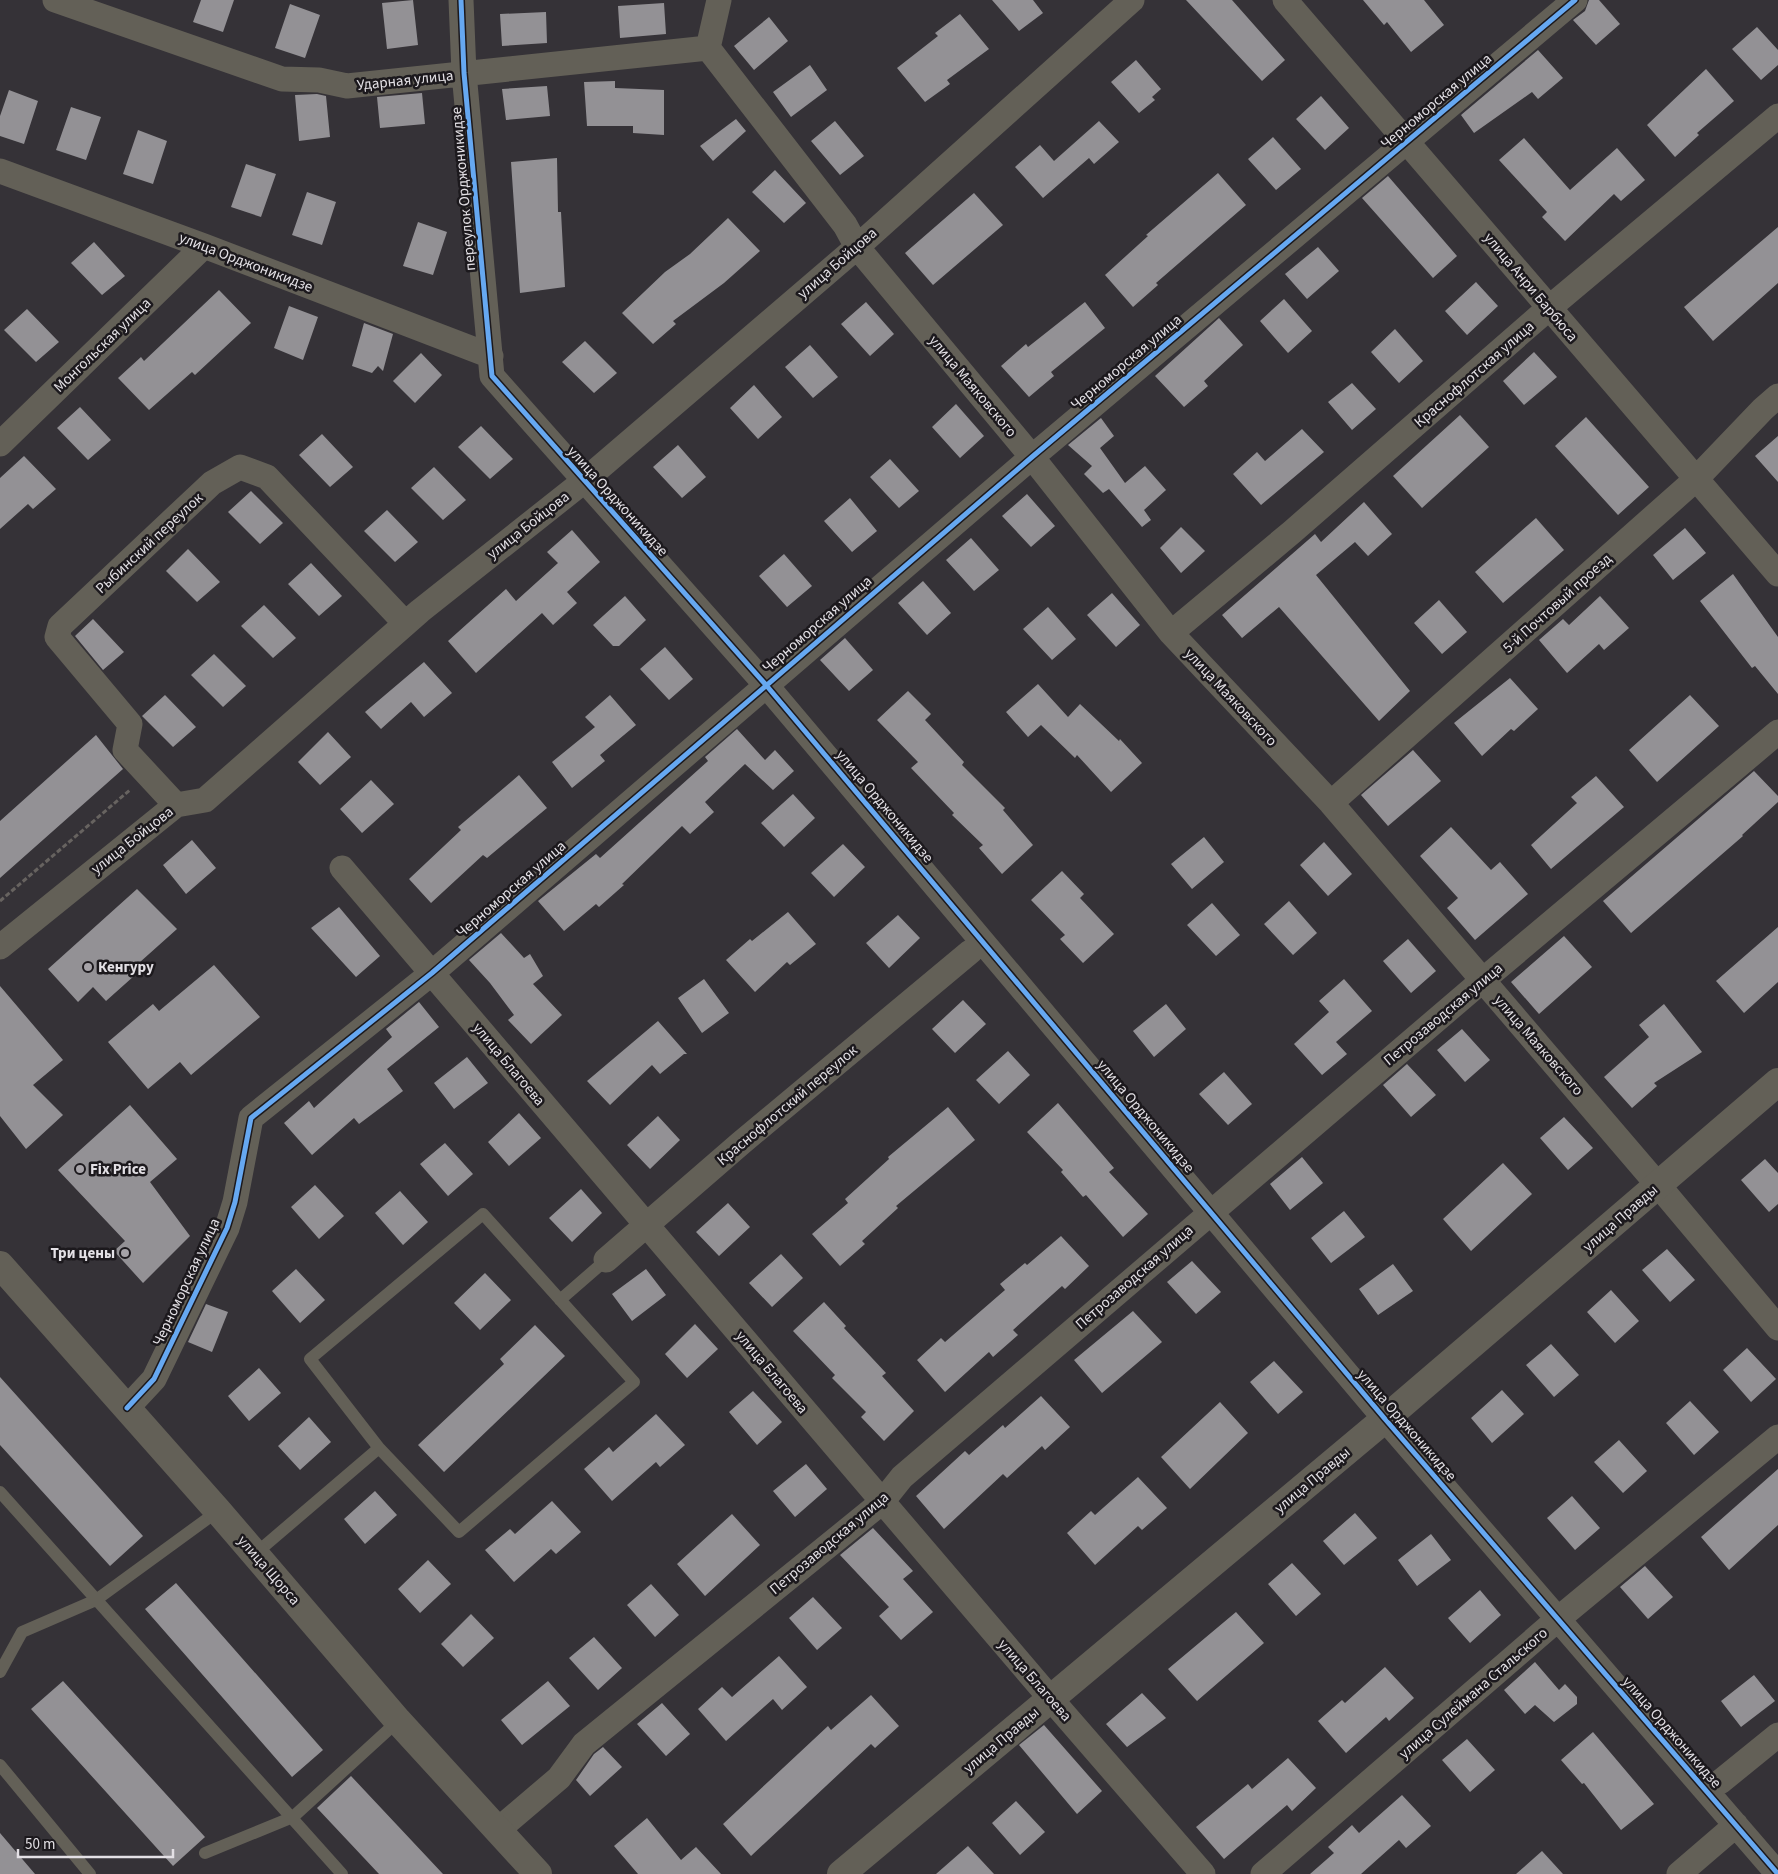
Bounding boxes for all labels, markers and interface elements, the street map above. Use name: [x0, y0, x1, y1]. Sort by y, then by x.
street label: Черноморская улица: [1376, 49, 1496, 154]
street label: Ударная улица: [356, 65, 454, 96]
street label: переулок Орджоникидзе: [446, 106, 481, 272]
street label: улица Бойцова: [793, 223, 882, 304]
street label: улица Орджоникидзе: [176, 227, 316, 298]
street label: улица Анри Барбюса: [1479, 228, 1583, 346]
street label: Монгольская улица: [49, 293, 156, 397]
street label: Черноморская улица: [1066, 310, 1186, 415]
street label: Краснофлотская улица: [1410, 316, 1539, 433]
street label: улица Маяковского: [924, 331, 1022, 442]
street label: улица Орджоникидзе: [562, 442, 673, 561]
street label: улица Бойцова: [483, 487, 574, 564]
street label: Рыбинский переулок: [91, 488, 208, 599]
street label: 5-й Почтовый проезд: [1498, 549, 1616, 658]
street label: Черноморская улица: [758, 571, 877, 678]
street label: улица Маяковского: [1180, 644, 1282, 751]
street label: улица Орджоникидзе: [831, 745, 938, 867]
street label: улица Бойцова: [87, 802, 178, 879]
street label: Черноморская улица: [452, 836, 571, 943]
place label: Кенгуру: [98, 957, 154, 978]
street label: Петрозаводская улица: [1379, 958, 1508, 1071]
marker: Кенгуру: [82, 961, 94, 973]
street label: улица Маяковского: [1489, 990, 1588, 1100]
street label: улица Благоева: [468, 1018, 550, 1110]
street label: Краснофлотский переулок: [713, 1040, 862, 1170]
street label: улица Орджоникидзе: [1092, 1055, 1199, 1177]
place label: Fix Price: [90, 1159, 146, 1180]
marker: Fix Price: [74, 1163, 86, 1175]
street label: улица Правды: [1578, 1180, 1662, 1257]
street label: Черноморская улица: [148, 1215, 225, 1350]
street label: Петрозаводская улица: [1071, 1220, 1198, 1334]
place label: Три цены: [50, 1243, 115, 1264]
marker: Три цены: [119, 1247, 131, 1259]
street label: улица Благоева: [731, 1326, 813, 1418]
street label: улица Орджоникидзе: [1352, 1365, 1461, 1486]
street label: улица Правды: [1270, 1442, 1355, 1518]
street label: Петрозаводская улица: [765, 1487, 894, 1600]
street label: улица Щорса: [232, 1531, 305, 1610]
street label: улица Сулеймана Стальского: [1394, 1623, 1552, 1764]
street label: улица Благоева: [993, 1635, 1076, 1726]
street label: улица Орджоникидзе: [1617, 1672, 1726, 1793]
street label: улица Правды: [959, 1702, 1044, 1778]
scale bar: [18, 1826, 172, 1858]
text: 50 m: [25, 1834, 55, 1855]

